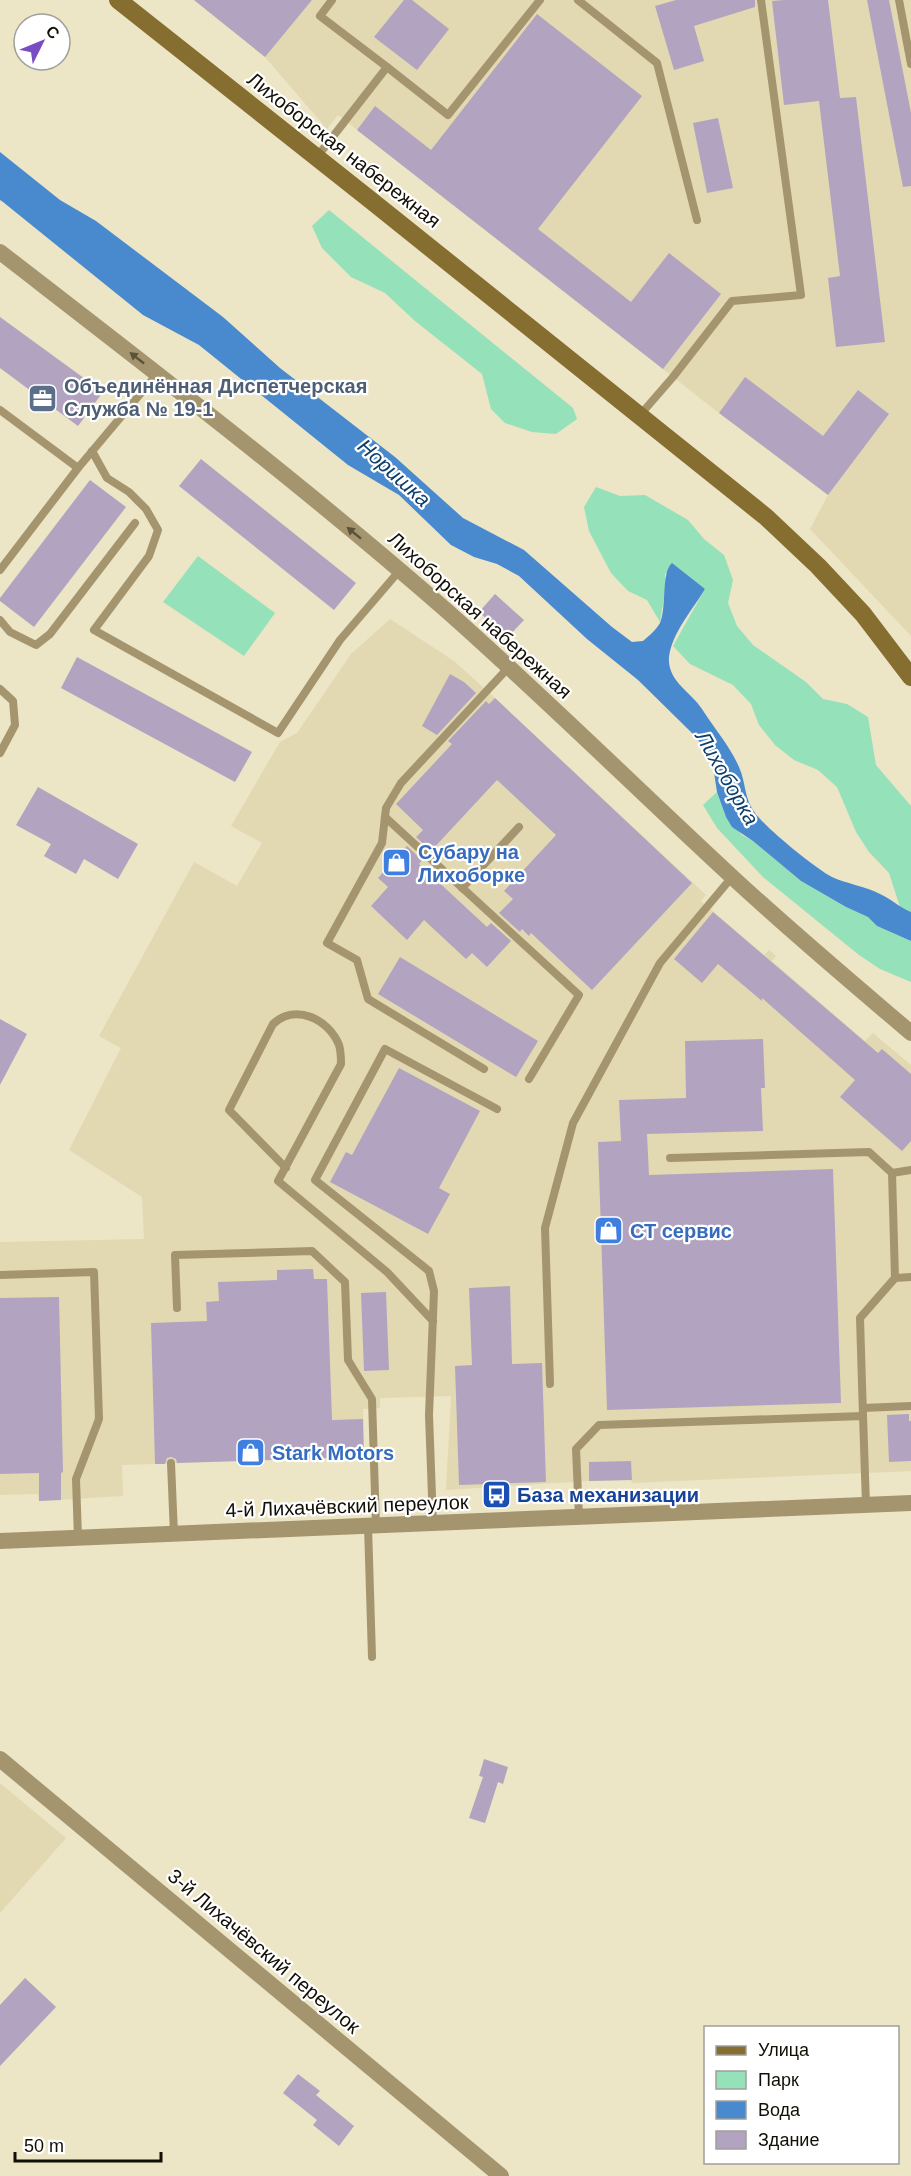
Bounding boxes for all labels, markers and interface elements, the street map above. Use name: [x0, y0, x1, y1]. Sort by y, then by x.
north arrow: [12, 12, 72, 72]
text: С: [42, 22, 63, 42]
street label: Лихоборская набережная: [243, 68, 445, 232]
one-way arrow: [130, 353, 145, 365]
place label: Объединённая Диспетчерская Служба № 19-1: [64, 375, 367, 420]
office icon: Объединённая Диспетчерская Служба № 19-1: [27, 382, 59, 414]
water label: Норишка: [353, 434, 435, 511]
street label: Лихоборская набережная: [384, 527, 576, 703]
one-way arrow: [347, 528, 362, 540]
water label: Лихоборка: [690, 725, 764, 829]
place label: Субару на Лихоборке: [418, 841, 525, 886]
shop icon: Субару на Лихоборке: [381, 847, 413, 879]
shop icon: СТ сервис: [593, 1215, 625, 1247]
place label: СТ сервис: [630, 1220, 732, 1242]
shop icon: Stark Motors: [235, 1437, 267, 1469]
place label: Stark Motors: [272, 1442, 394, 1464]
bus stop icon: База механизации: [480, 1479, 512, 1511]
place label: База механизации: [517, 1484, 699, 1506]
street label: 4-й Лихачёвский переулок: [225, 1491, 469, 1521]
street label: 3-й Лихачёвский переулок: [164, 1864, 364, 2038]
legend: [704, 2026, 899, 2164]
text: Улица: [758, 2040, 810, 2060]
text: Парк: [758, 2070, 799, 2090]
text: Вода: [758, 2100, 801, 2120]
scale bar: [15, 2125, 160, 2163]
text: Здание: [758, 2130, 819, 2150]
text: 50 m: [24, 2136, 64, 2156]

